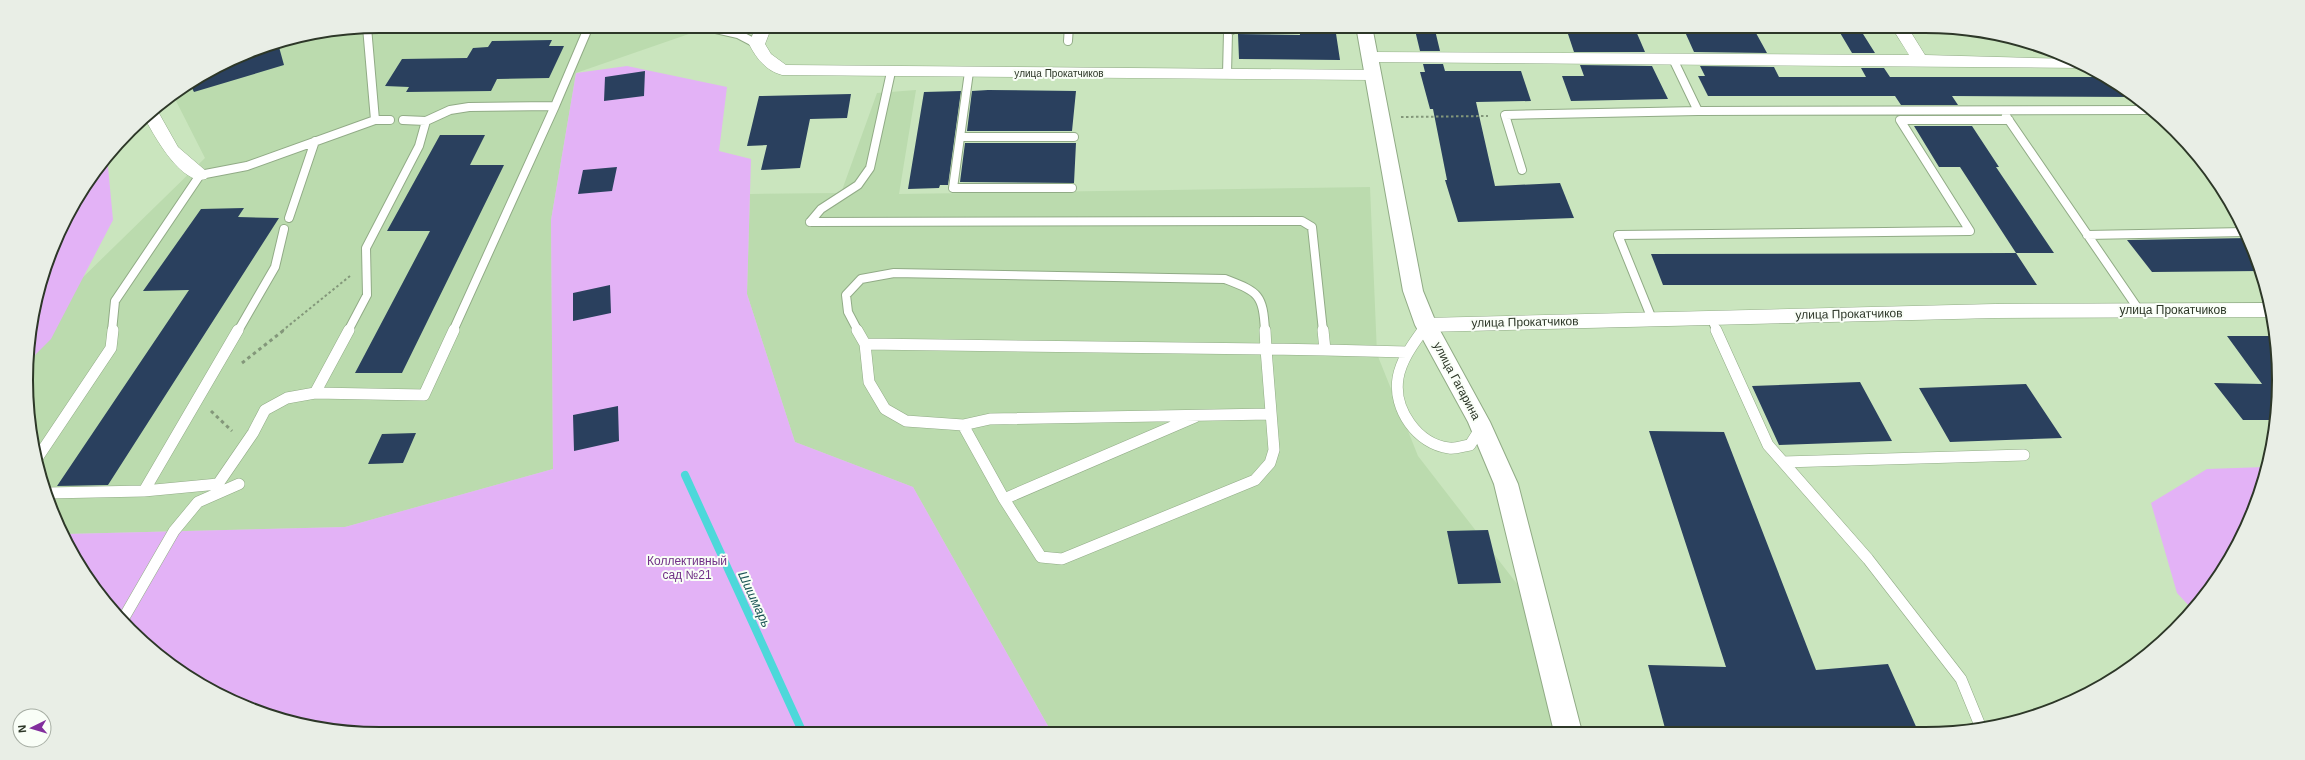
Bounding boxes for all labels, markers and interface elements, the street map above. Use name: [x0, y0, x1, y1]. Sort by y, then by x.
street label: улица Прокатчиков: [1014, 68, 1104, 79]
street label: улица Прокатчиков: [2119, 303, 2227, 317]
street label: улица Прокатчиков: [1795, 306, 1903, 322]
street label: улица Прокатчиков: [1471, 314, 1579, 330]
street label: улица Гагарина: [1431, 340, 1484, 423]
park label: Коллективный сад №21: [647, 554, 727, 582]
water label: Шишмарь: [735, 569, 774, 630]
north arrow: [12, 708, 52, 748]
text: N: [16, 724, 28, 733]

